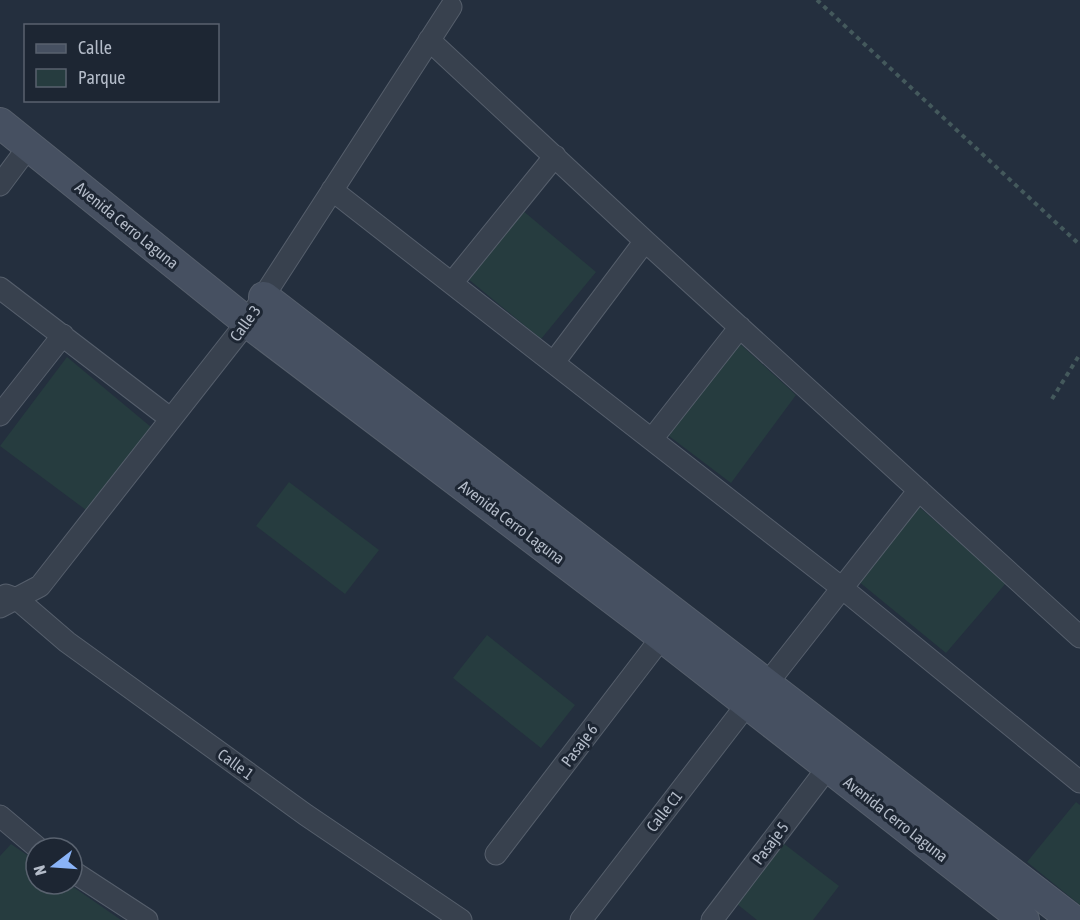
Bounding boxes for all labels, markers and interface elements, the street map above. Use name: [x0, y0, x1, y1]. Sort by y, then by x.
legend: [24, 24, 219, 102]
text: Calle: [78, 37, 112, 58]
text: Parque: [78, 67, 126, 88]
street label: Avenida Cerro Laguna: [71, 178, 182, 273]
street label: Calle 3: [226, 302, 264, 344]
street label: Avenida Cerro Laguna: [455, 477, 568, 568]
street label: Pasaje 6: [557, 720, 602, 770]
street label: Calle 1: [215, 745, 257, 783]
street label: Avenida Cerro Laguna: [840, 773, 952, 866]
street label: Calle C1: [642, 787, 686, 835]
street label: Pasaje 5: [748, 818, 793, 868]
north arrow: [24, 836, 84, 896]
text: N: [30, 863, 50, 878]

